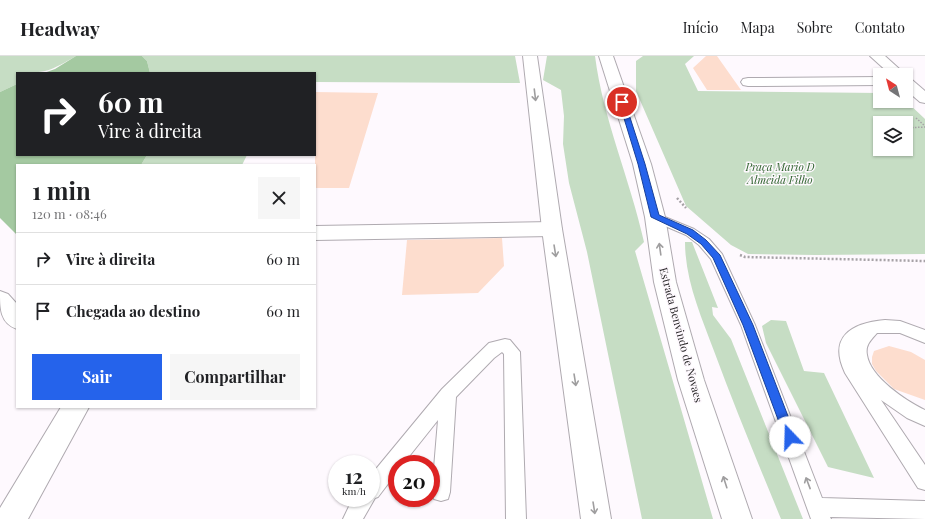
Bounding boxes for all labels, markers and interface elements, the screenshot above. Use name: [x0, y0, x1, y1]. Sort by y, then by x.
text: Headway: [20, 15, 100, 41]
text: Início: [683, 18, 718, 37]
text: Mapa: [740, 18, 775, 37]
text: Sobre: [797, 18, 833, 37]
text: Contato: [855, 18, 905, 37]
north arrow: [873, 68, 913, 108]
map controls: [873, 68, 913, 156]
text: 60 m: [98, 83, 164, 120]
pin: [605, 85, 639, 119]
icon: right: [32, 88, 84, 140]
one-way arrow: [531, 88, 538, 101]
icon: arrive: [611, 91, 633, 113]
button: layers: [873, 116, 913, 156]
text: Vire à direita: [98, 119, 202, 143]
park label: Praça Mario D Almeida Filho: [744, 159, 815, 187]
text: 1 min: [32, 174, 91, 206]
button: close: [258, 177, 300, 219]
text: 120 m · 08:46: [32, 205, 107, 222]
one-way arrow: [656, 243, 664, 256]
one-way arrow: [551, 244, 559, 257]
icon: right: [32, 248, 54, 270]
text: Vire à direita: [66, 249, 155, 269]
text: 60 m: [266, 249, 300, 269]
street label: Estrada Benvindo de Novaes: [656, 266, 707, 404]
icon: arrive: [32, 300, 54, 322]
text: Chegada ao destino: [66, 301, 200, 321]
text: 60 m: [266, 301, 300, 321]
button: Sair: [32, 354, 162, 400]
button: Compartilhar: [170, 354, 300, 400]
one-way arrow: [571, 373, 579, 386]
position arrow: [769, 416, 811, 458]
speed limit sign: 20: [388, 455, 440, 507]
text: 12: [345, 462, 363, 489]
one-way arrow: [721, 476, 728, 489]
one-way arrow: [803, 477, 811, 489]
text: km/h: [342, 484, 366, 498]
one-way arrow: [590, 501, 598, 514]

